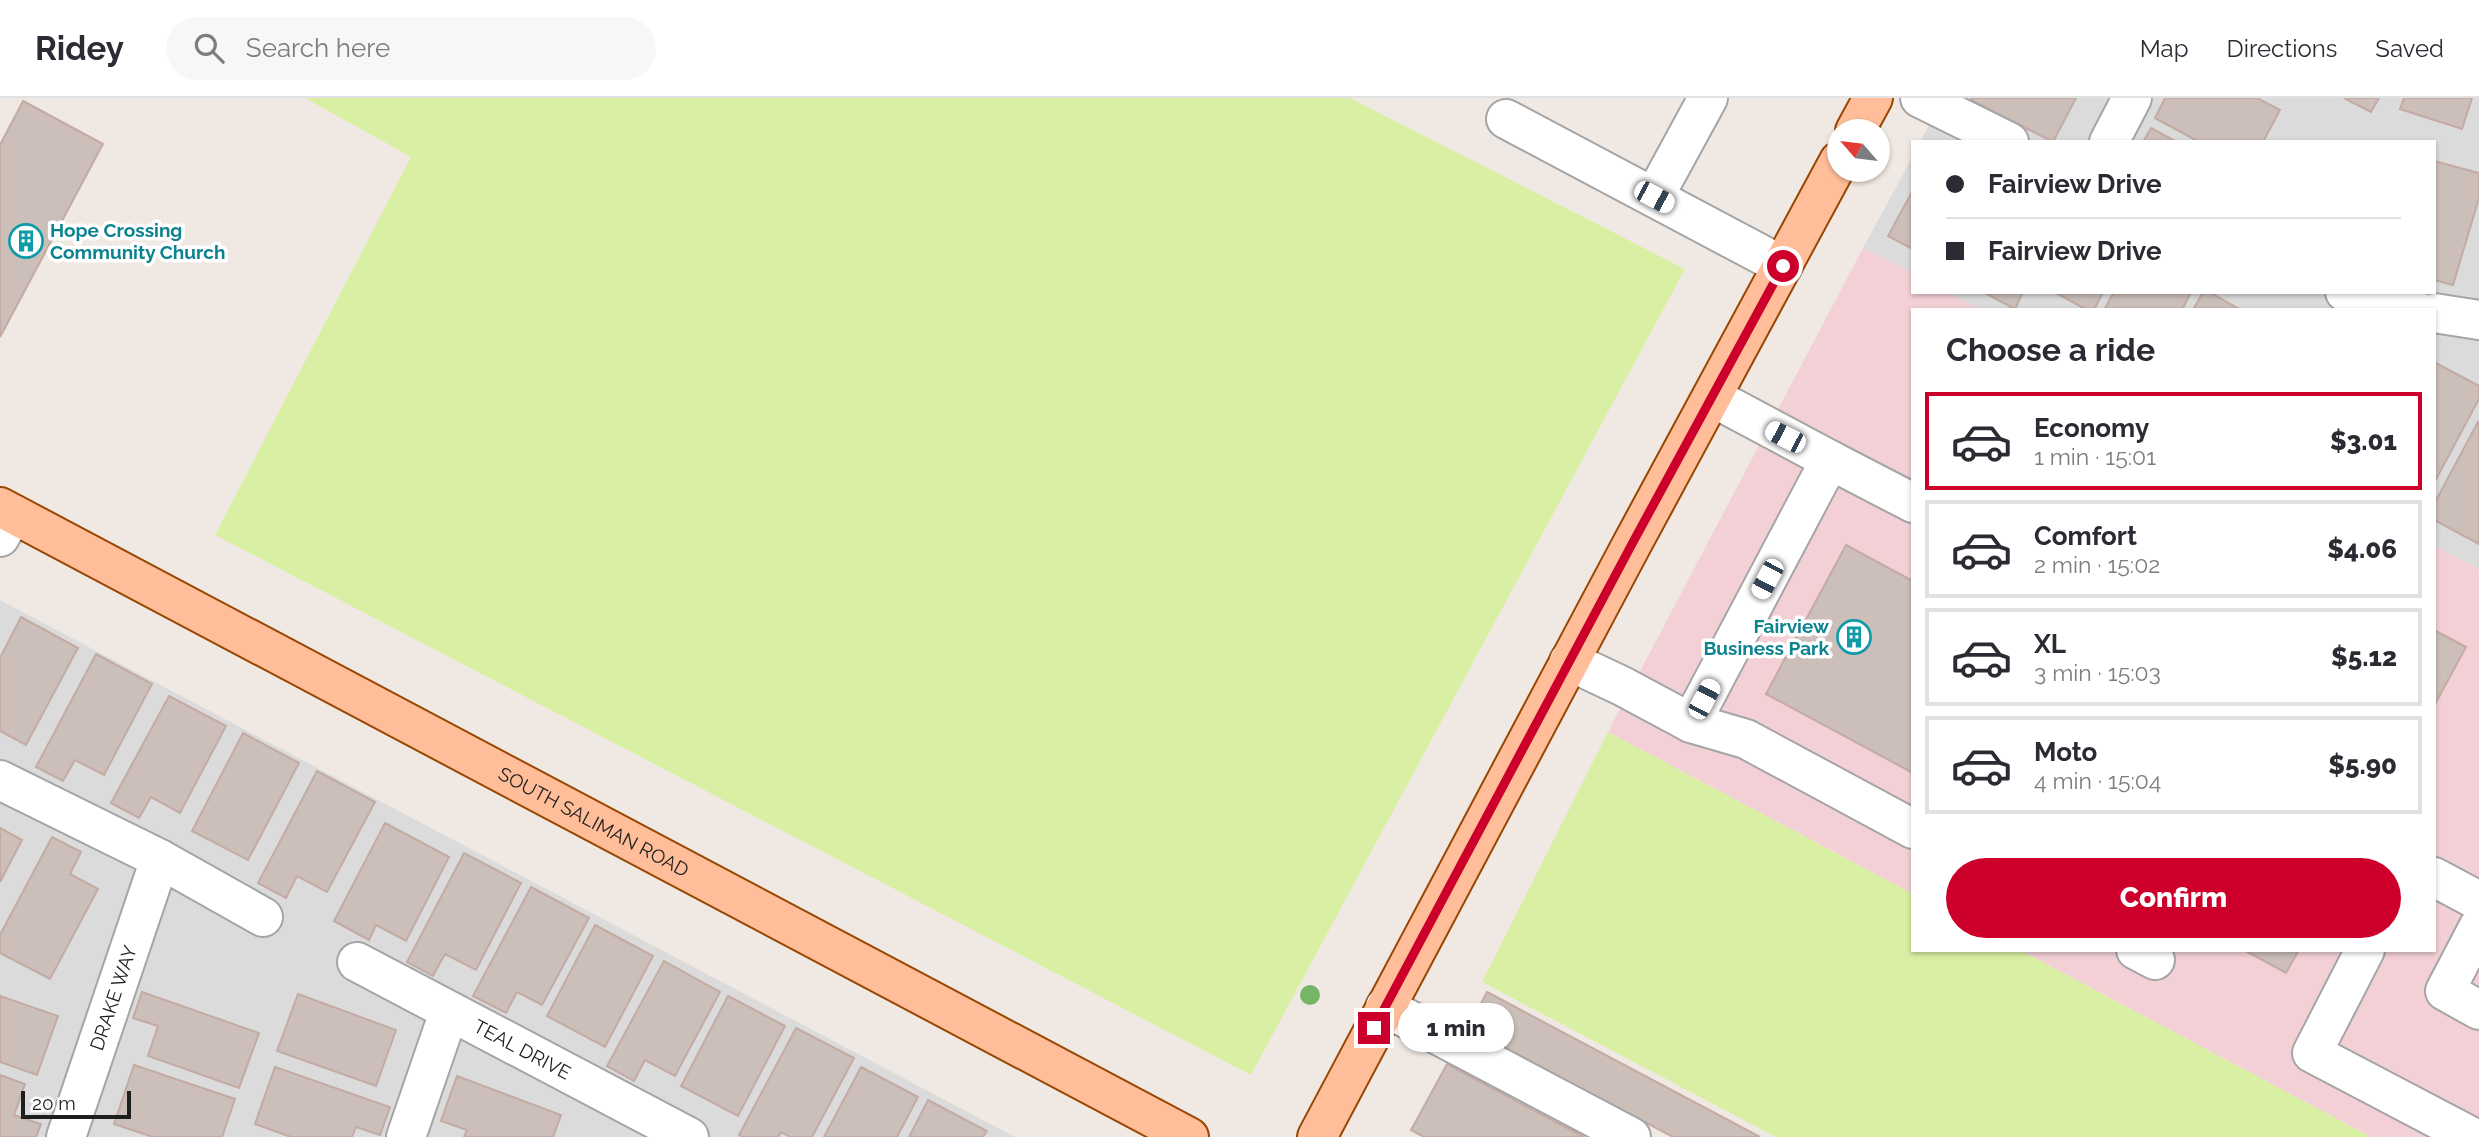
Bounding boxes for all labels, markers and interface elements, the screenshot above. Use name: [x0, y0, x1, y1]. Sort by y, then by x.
search box: [166, 17, 656, 80]
text: Ridey: [35, 29, 124, 68]
icon: search: [190, 29, 228, 67]
text: Search here: [246, 33, 390, 63]
text: Map: [2140, 34, 2189, 63]
text: Directions: [2227, 34, 2337, 63]
text: Saved: [2375, 34, 2444, 63]
north arrow: [1827, 119, 1890, 182]
map controls: [1827, 119, 1890, 182]
text: Fairview Drive: [1988, 169, 2162, 199]
car: [1631, 178, 1678, 216]
place label: Hope Crossing Community Church: [50, 219, 225, 263]
building icon: Hope Crossing Community Church: [7, 222, 45, 260]
text: Fairview Drive: [1988, 236, 2162, 266]
route start: [1767, 250, 1799, 282]
text: Choose a ride: [1946, 331, 2155, 368]
icon: car: [1950, 410, 2013, 473]
text: Economy: [2034, 413, 2149, 443]
car: [1762, 418, 1809, 456]
text: $3.01: [2330, 426, 2397, 456]
text: 1 min · 15:01: [2034, 443, 2156, 470]
icon: car: [1950, 518, 2013, 581]
text: Comfort: [2034, 521, 2137, 551]
text: $4.06: [2327, 534, 2397, 564]
text: 2 min · 15:02: [2034, 551, 2160, 578]
car: [1748, 556, 1787, 602]
place label: Fairview Business Park: [1703, 615, 1829, 659]
building icon: Fairview Business Park: [1835, 618, 1873, 656]
icon: car: [1950, 626, 2013, 689]
text: XL: [2034, 629, 2066, 659]
text: $5.12: [2331, 642, 2397, 672]
text: 3 min · 15:03: [2034, 659, 2161, 686]
car: [1685, 676, 1724, 722]
icon: car: [1950, 734, 2013, 797]
text: Moto: [2034, 737, 2097, 767]
text: $5.90: [2328, 750, 2397, 780]
street label: SOUTH SALIMAN ROAD: [495, 762, 693, 881]
text: 4 min · 15:04: [2034, 767, 2161, 794]
button: Confirm: [1946, 858, 2401, 938]
street label: DRAKE WAY: [85, 942, 141, 1053]
callout: 1 min: [1398, 1004, 1514, 1052]
route end: [1358, 1012, 1390, 1044]
text: 1 min: [1426, 1014, 1486, 1041]
street label: TEAL DRIVE: [470, 1015, 575, 1084]
scale bar: [21, 1088, 131, 1120]
text: 20 m: [32, 1092, 76, 1114]

